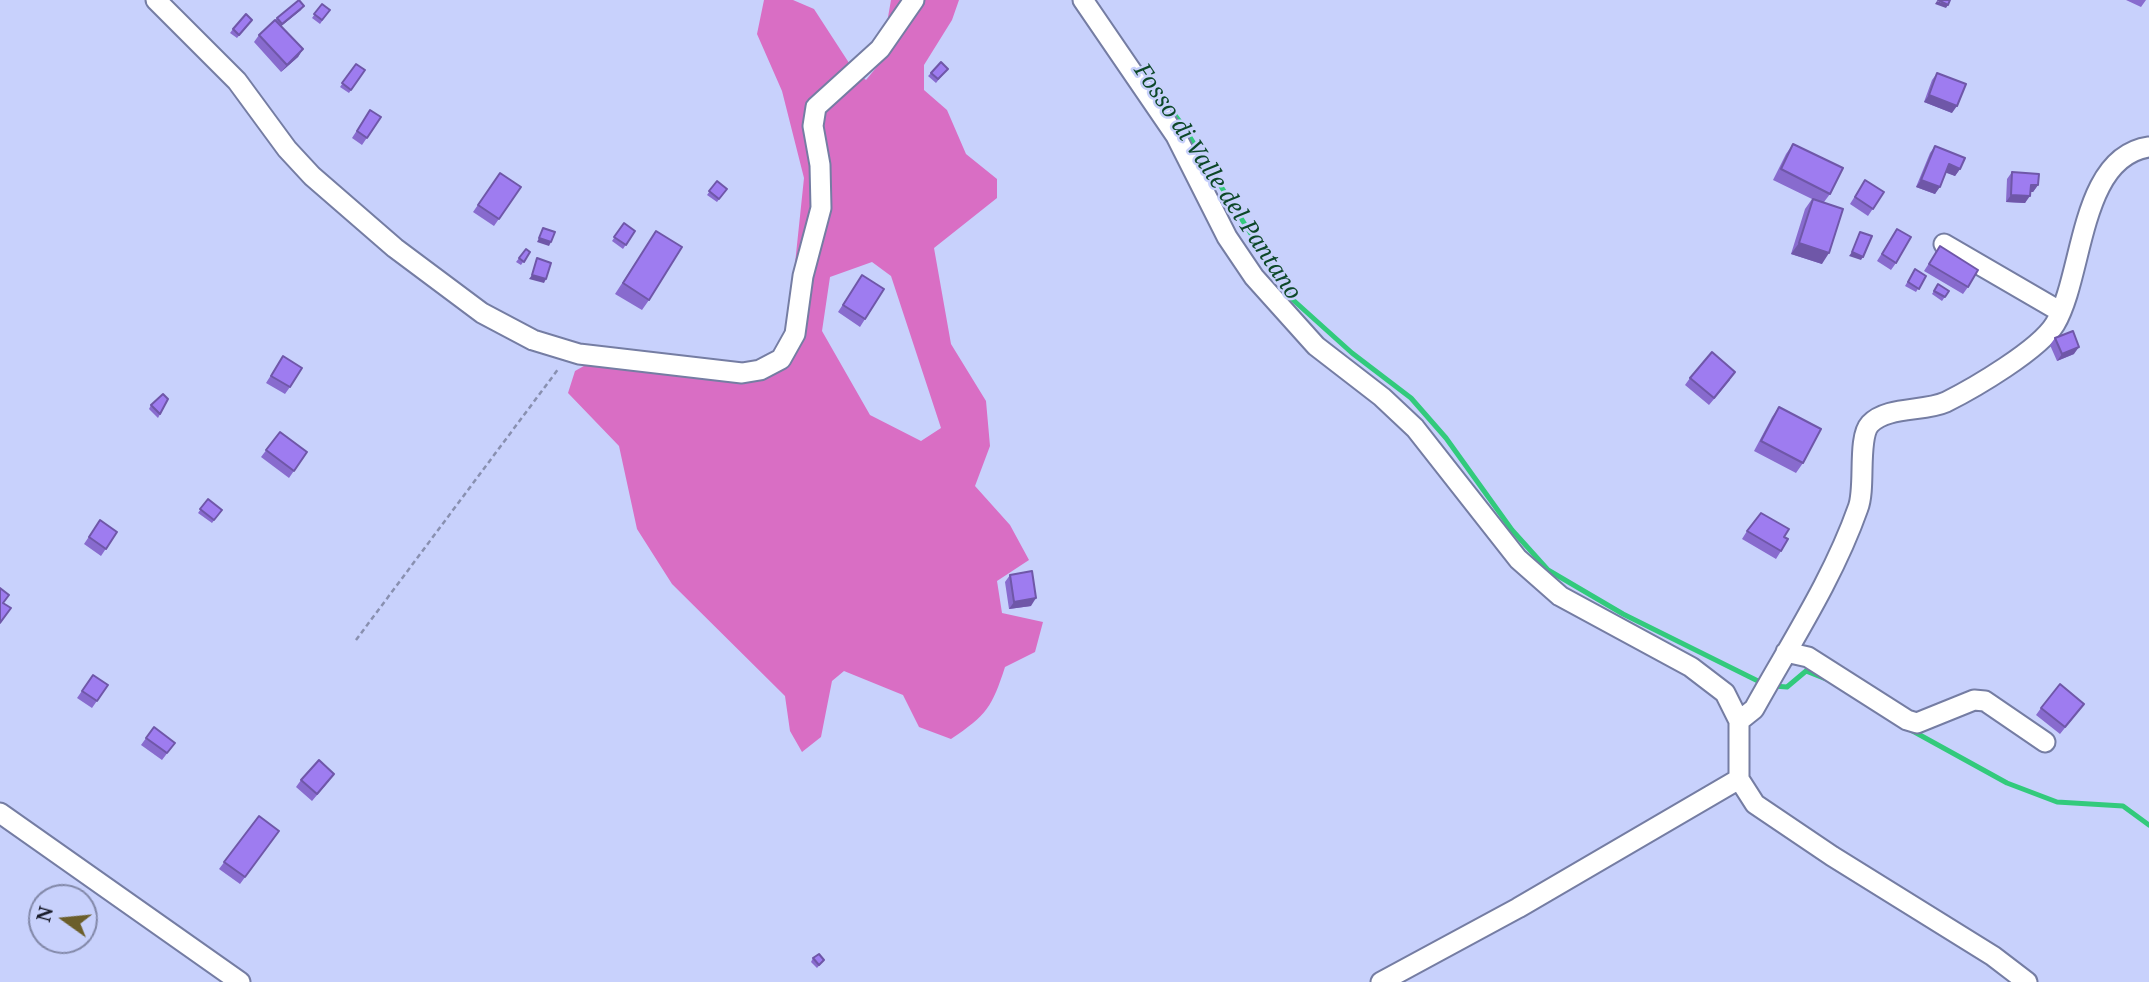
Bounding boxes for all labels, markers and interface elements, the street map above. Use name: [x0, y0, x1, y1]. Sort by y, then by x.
water label: Fosso di Valle del Pantano: [1128, 59, 1306, 305]
north arrow: [28, 884, 98, 954]
text: N: [30, 903, 59, 925]

